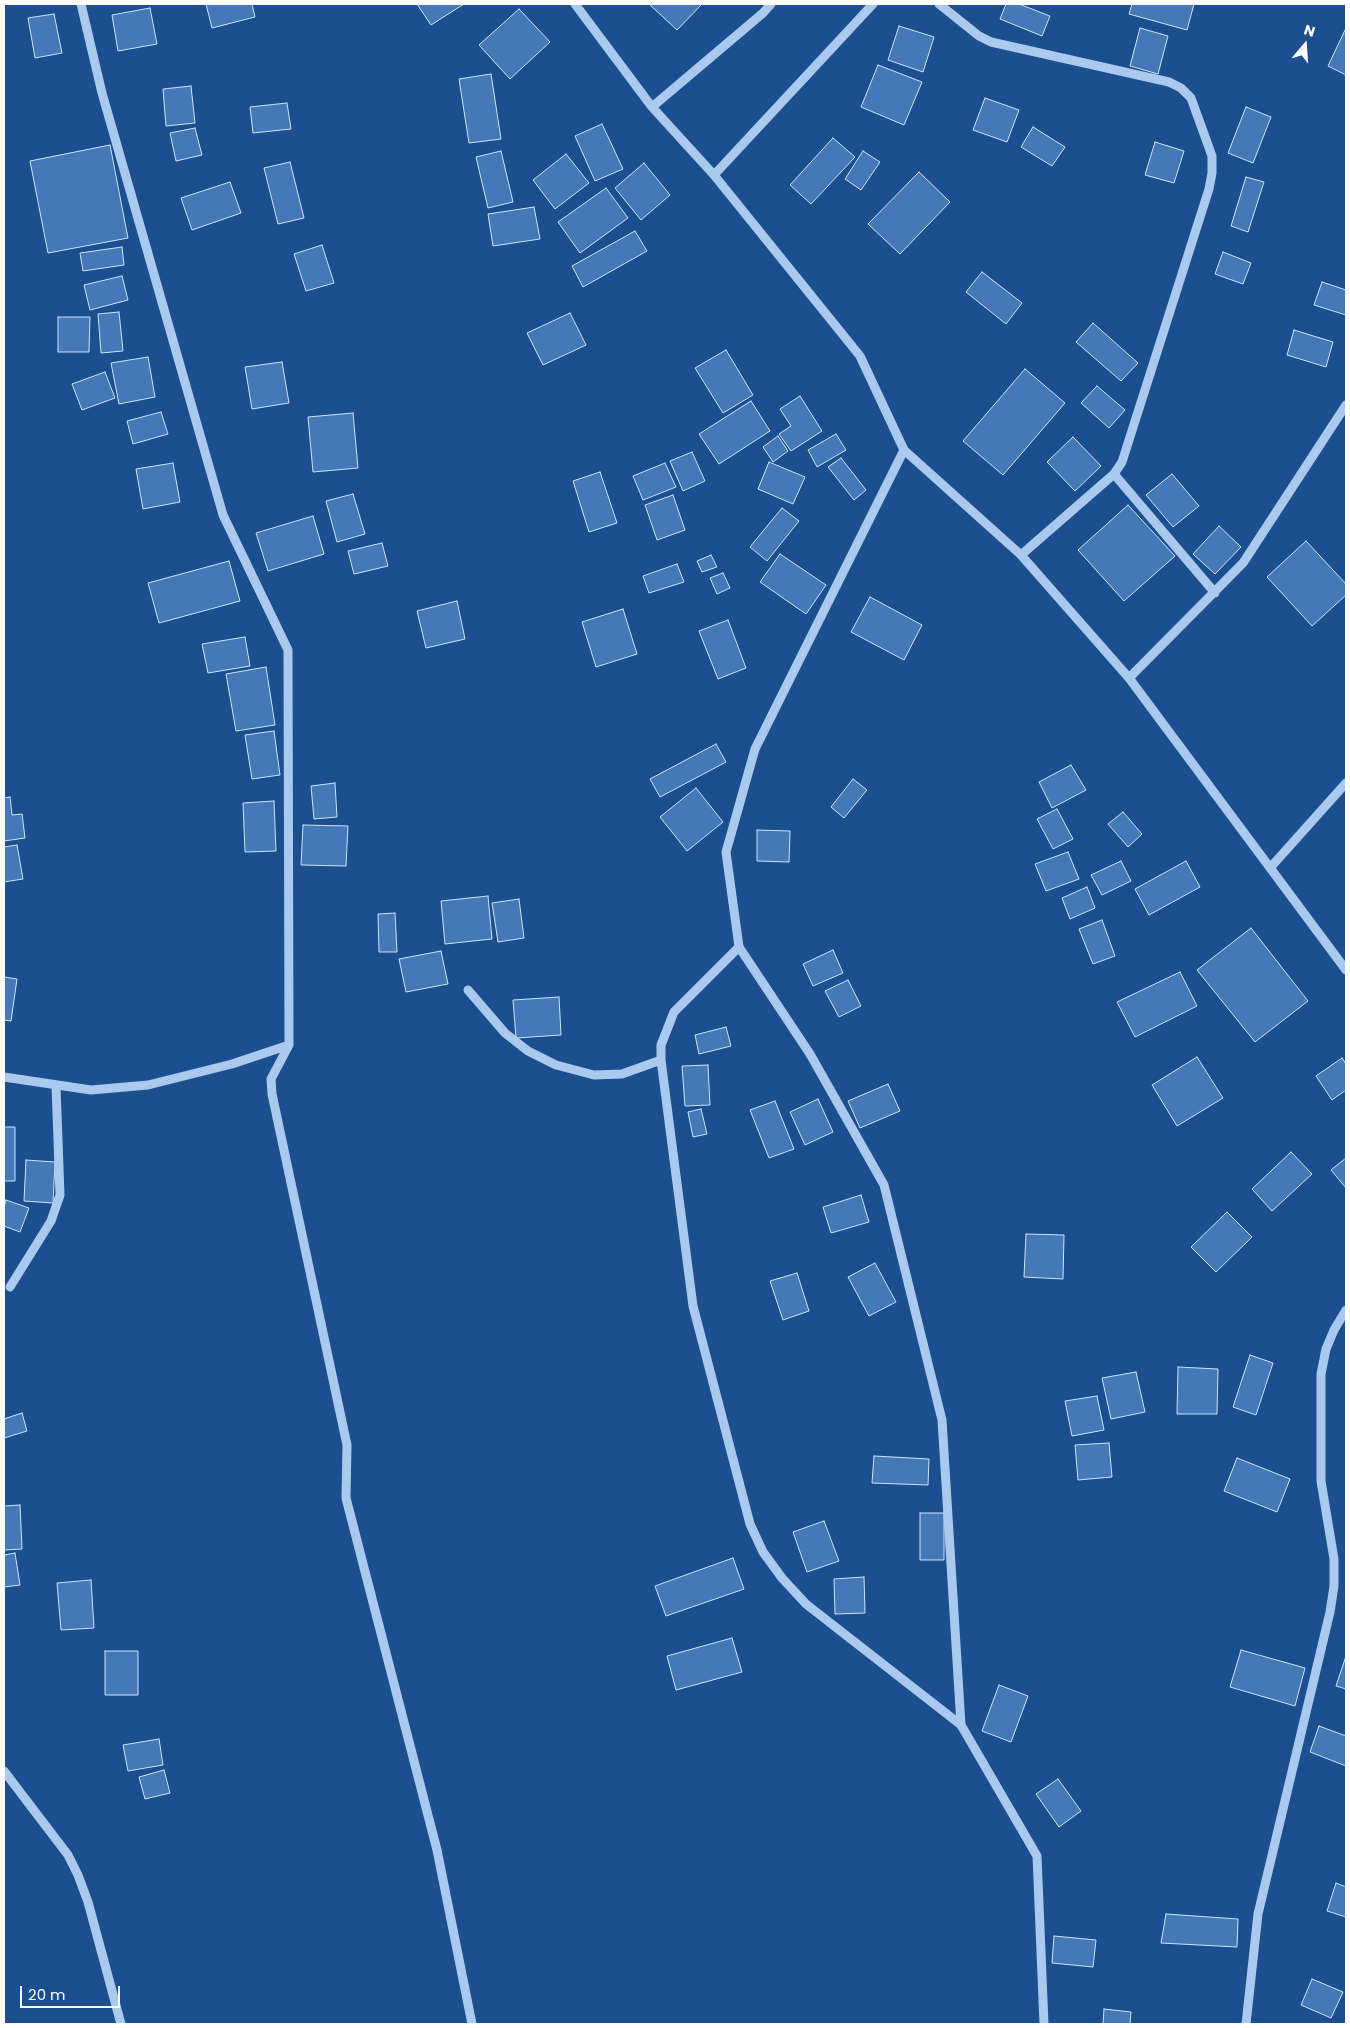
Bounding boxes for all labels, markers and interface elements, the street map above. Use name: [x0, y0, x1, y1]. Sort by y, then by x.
north arrow: [1280, 20, 1330, 70]
text: N: [1302, 20, 1318, 42]
scale bar: [22, 1976, 122, 2008]
text: 20 m: [28, 1984, 66, 2005]

